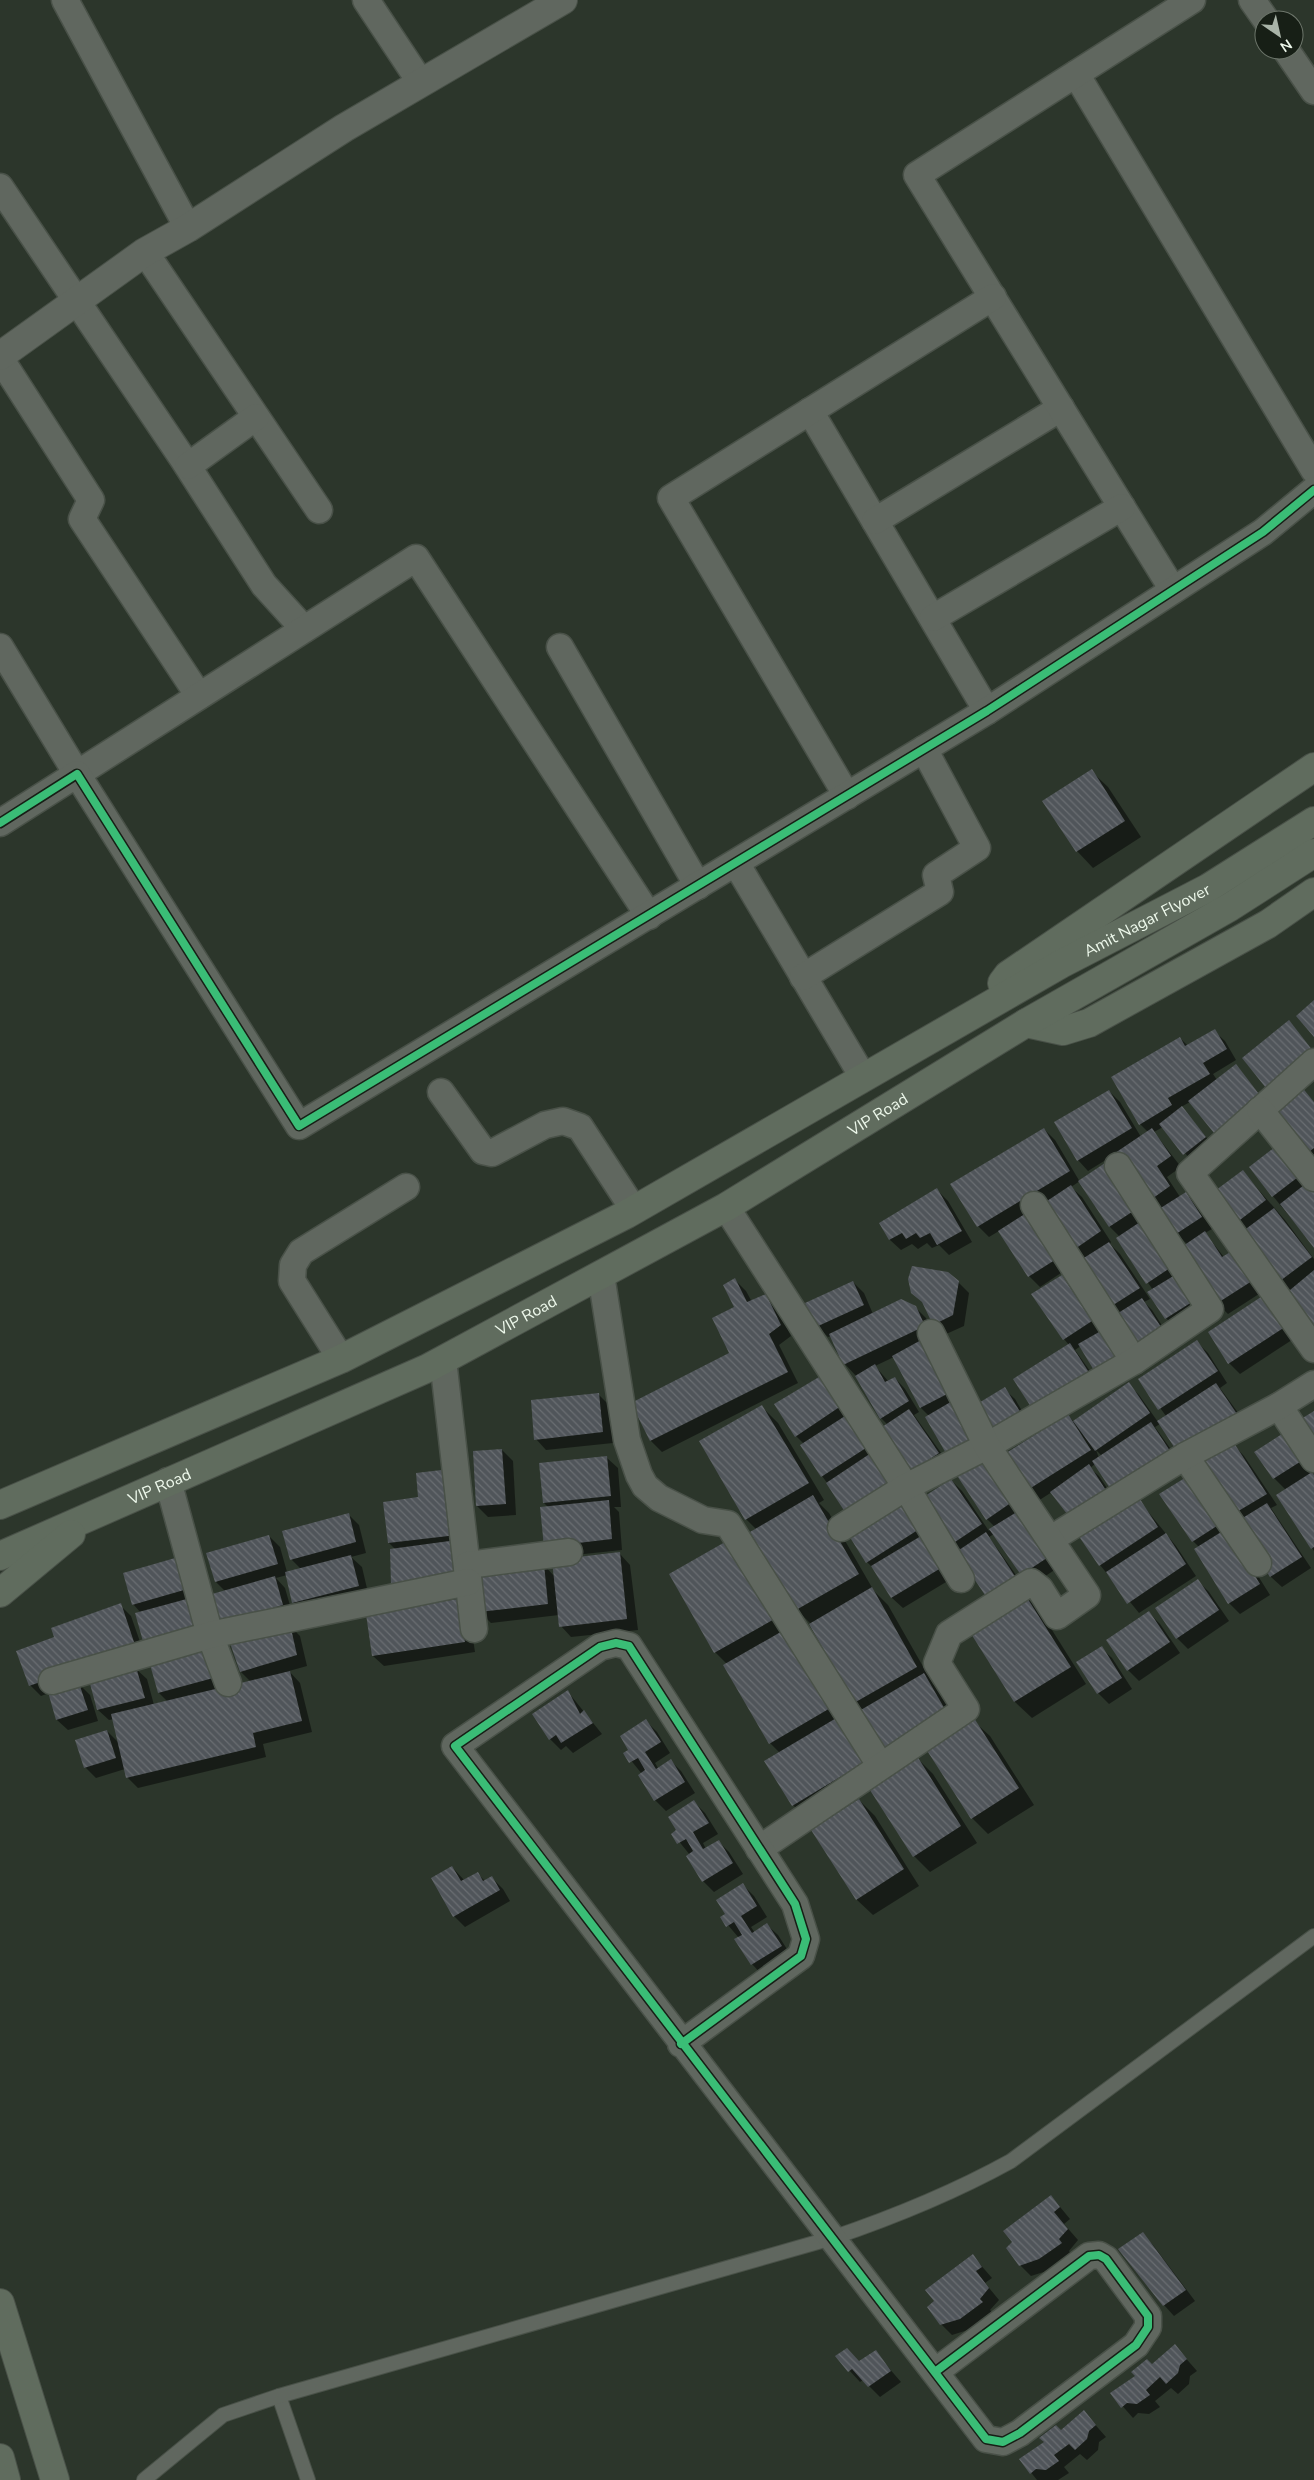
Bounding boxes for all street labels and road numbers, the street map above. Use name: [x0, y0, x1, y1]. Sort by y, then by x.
street label: Amit Nagar Flyover: [1080, 879, 1214, 962]
street label: VIP Road: [843, 1088, 912, 1142]
street label: VIP Road: [491, 1290, 561, 1342]
street label: VIP Road: [124, 1463, 195, 1511]

